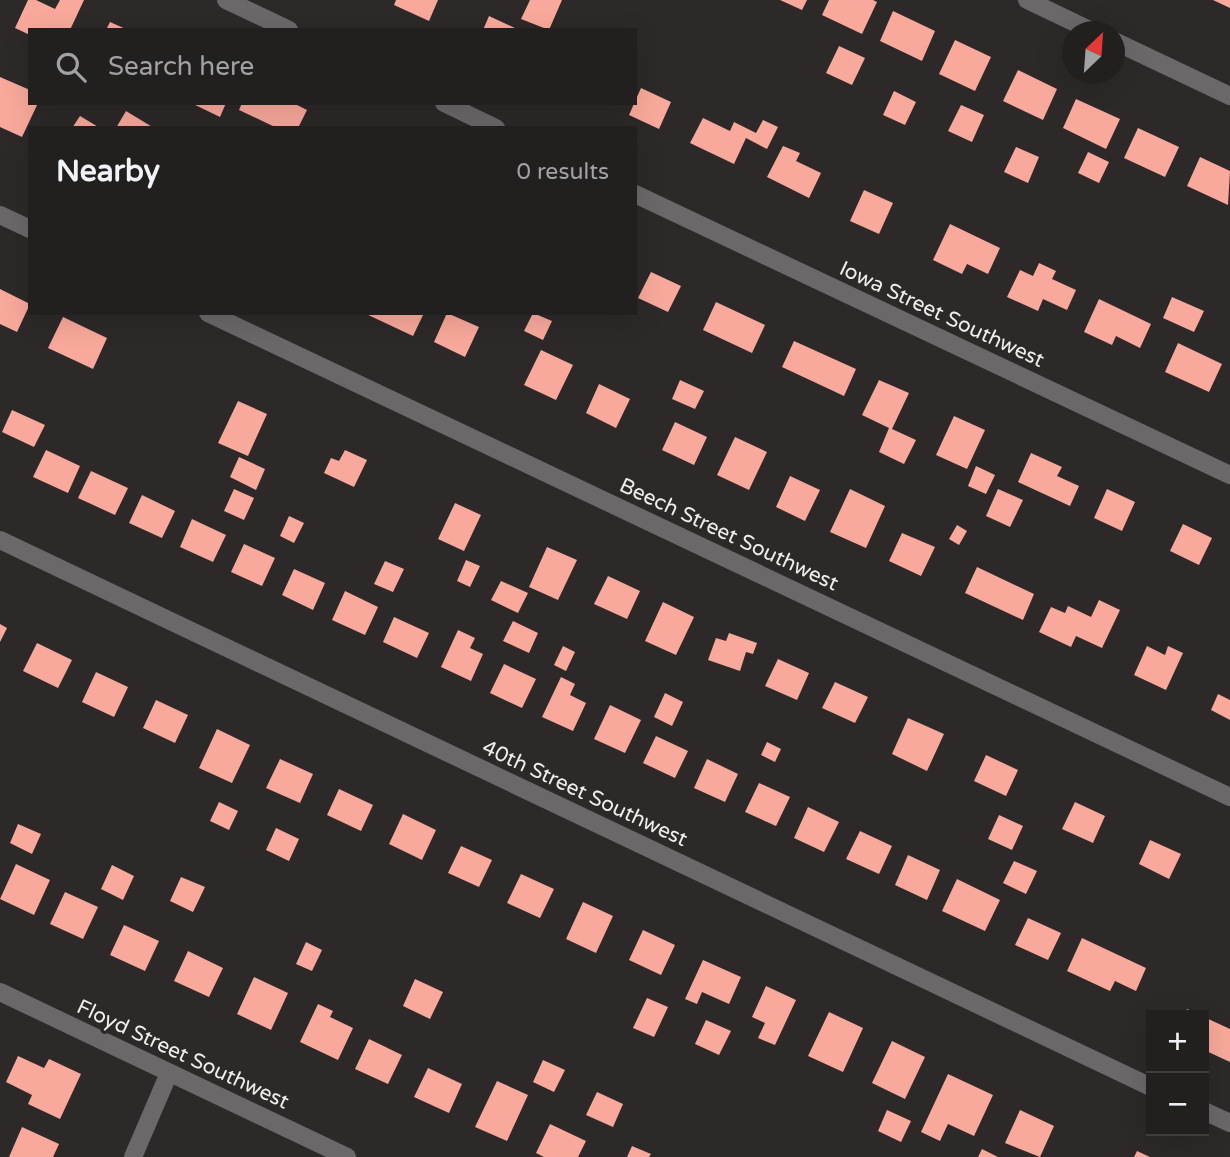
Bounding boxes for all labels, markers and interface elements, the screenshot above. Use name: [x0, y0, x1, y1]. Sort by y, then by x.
north arrow: [1062, 21, 1125, 84]
search box: [28, 28, 637, 105]
icon: search: [52, 48, 90, 86]
text: Search here: [108, 51, 254, 82]
text: Nearby: [56, 153, 160, 190]
text: 0 results: [516, 158, 609, 186]
street label: Iowa Street Southwest: [835, 256, 1048, 373]
street label: Beech Street Southwest: [615, 473, 842, 596]
street label: 40th Street Southwest: [478, 735, 691, 852]
street label: Floyd Street Southwest: [73, 994, 293, 1115]
map controls: [1146, 1010, 1209, 1136]
button: +: [1146, 1010, 1209, 1073]
button: −: [1146, 1073, 1209, 1136]

